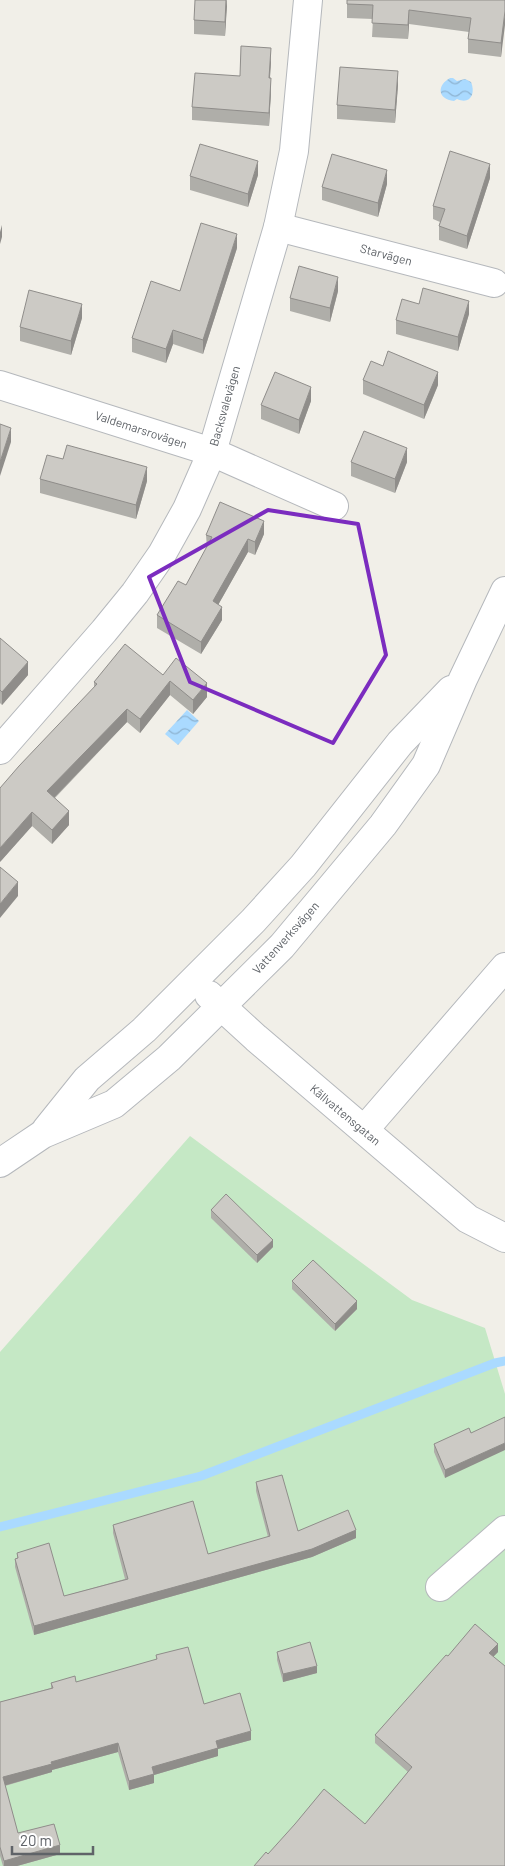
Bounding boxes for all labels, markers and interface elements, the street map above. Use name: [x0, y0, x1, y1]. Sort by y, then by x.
street label: Starvägen: [359, 240, 414, 268]
street label: Backsvalevägen: [206, 364, 242, 447]
street label: Valdemarsrovägen: [93, 408, 189, 451]
street label: Vattenverksvägen: [249, 898, 321, 976]
street label: Källvattensgatan: [308, 1081, 384, 1148]
scale bar: [12, 1824, 94, 1856]
text: 20 m: [20, 1831, 52, 1849]

